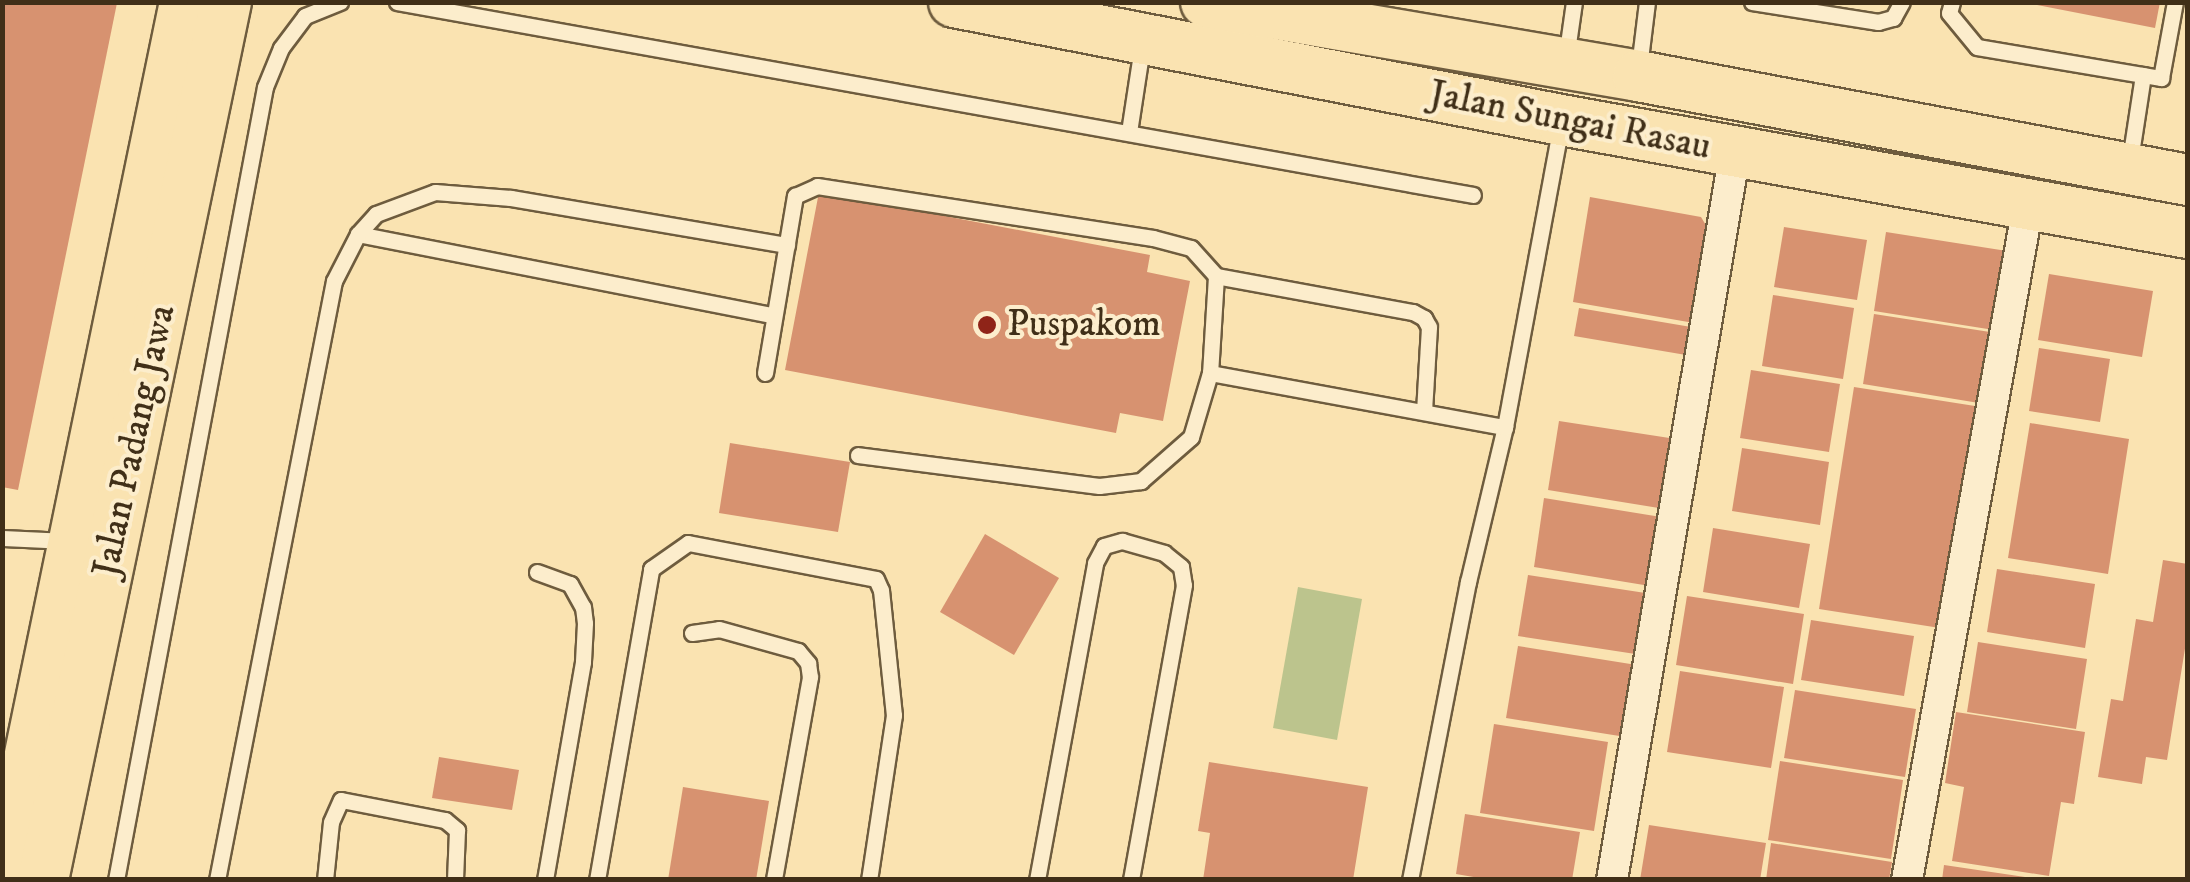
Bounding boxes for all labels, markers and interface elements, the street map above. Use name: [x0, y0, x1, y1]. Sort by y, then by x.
street label: Jalan Sungai Rasau: [1426, 71, 1714, 171]
street label: Jalan Padang Jawa: [84, 301, 186, 581]
place label: Puspakom: [1007, 302, 1161, 348]
marker: Puspakom: [976, 314, 998, 336]

